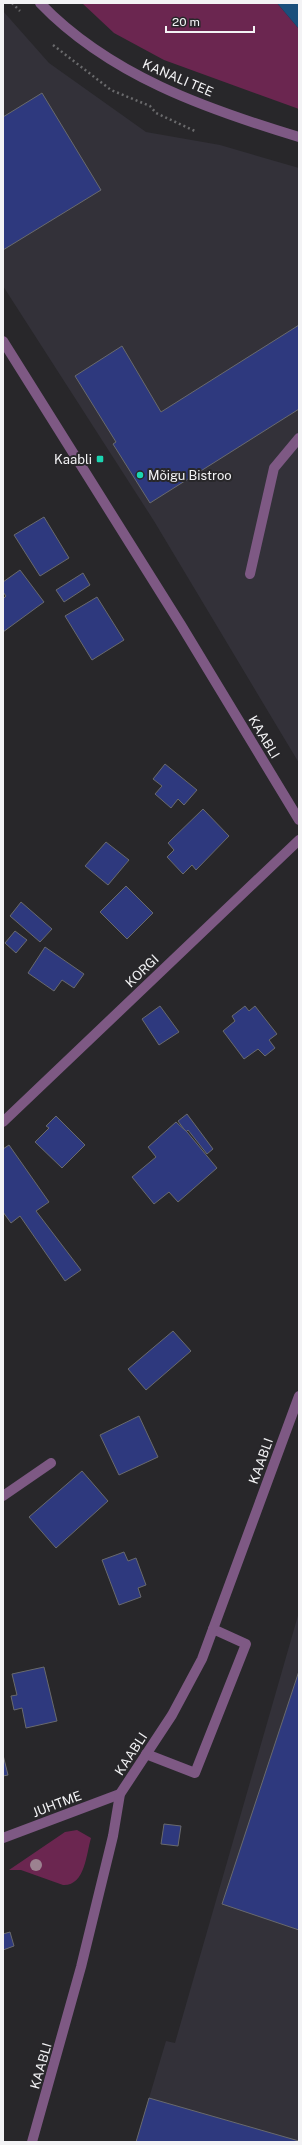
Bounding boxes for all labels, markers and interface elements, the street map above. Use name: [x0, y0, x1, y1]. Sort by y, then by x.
scale bar: [166, 8, 254, 34]
text: 20 m: [172, 15, 200, 29]
street label: KANALI TEE: [140, 56, 216, 100]
place label: Kaabli: [54, 452, 92, 467]
marker: Kaabli: [95, 454, 105, 464]
place label: Mõigu Bistroo: [148, 468, 232, 483]
marker: Mõigu Bistroo: [135, 470, 145, 480]
street label: KAABLI: [245, 713, 283, 761]
street label: KORGI: [122, 952, 162, 990]
street label: KAABLI: [246, 1436, 276, 1486]
street label: KAABLI: [112, 1730, 150, 1778]
street label: JUHTME: [30, 1788, 84, 1820]
street label: KAABLI: [27, 2041, 55, 2091]

